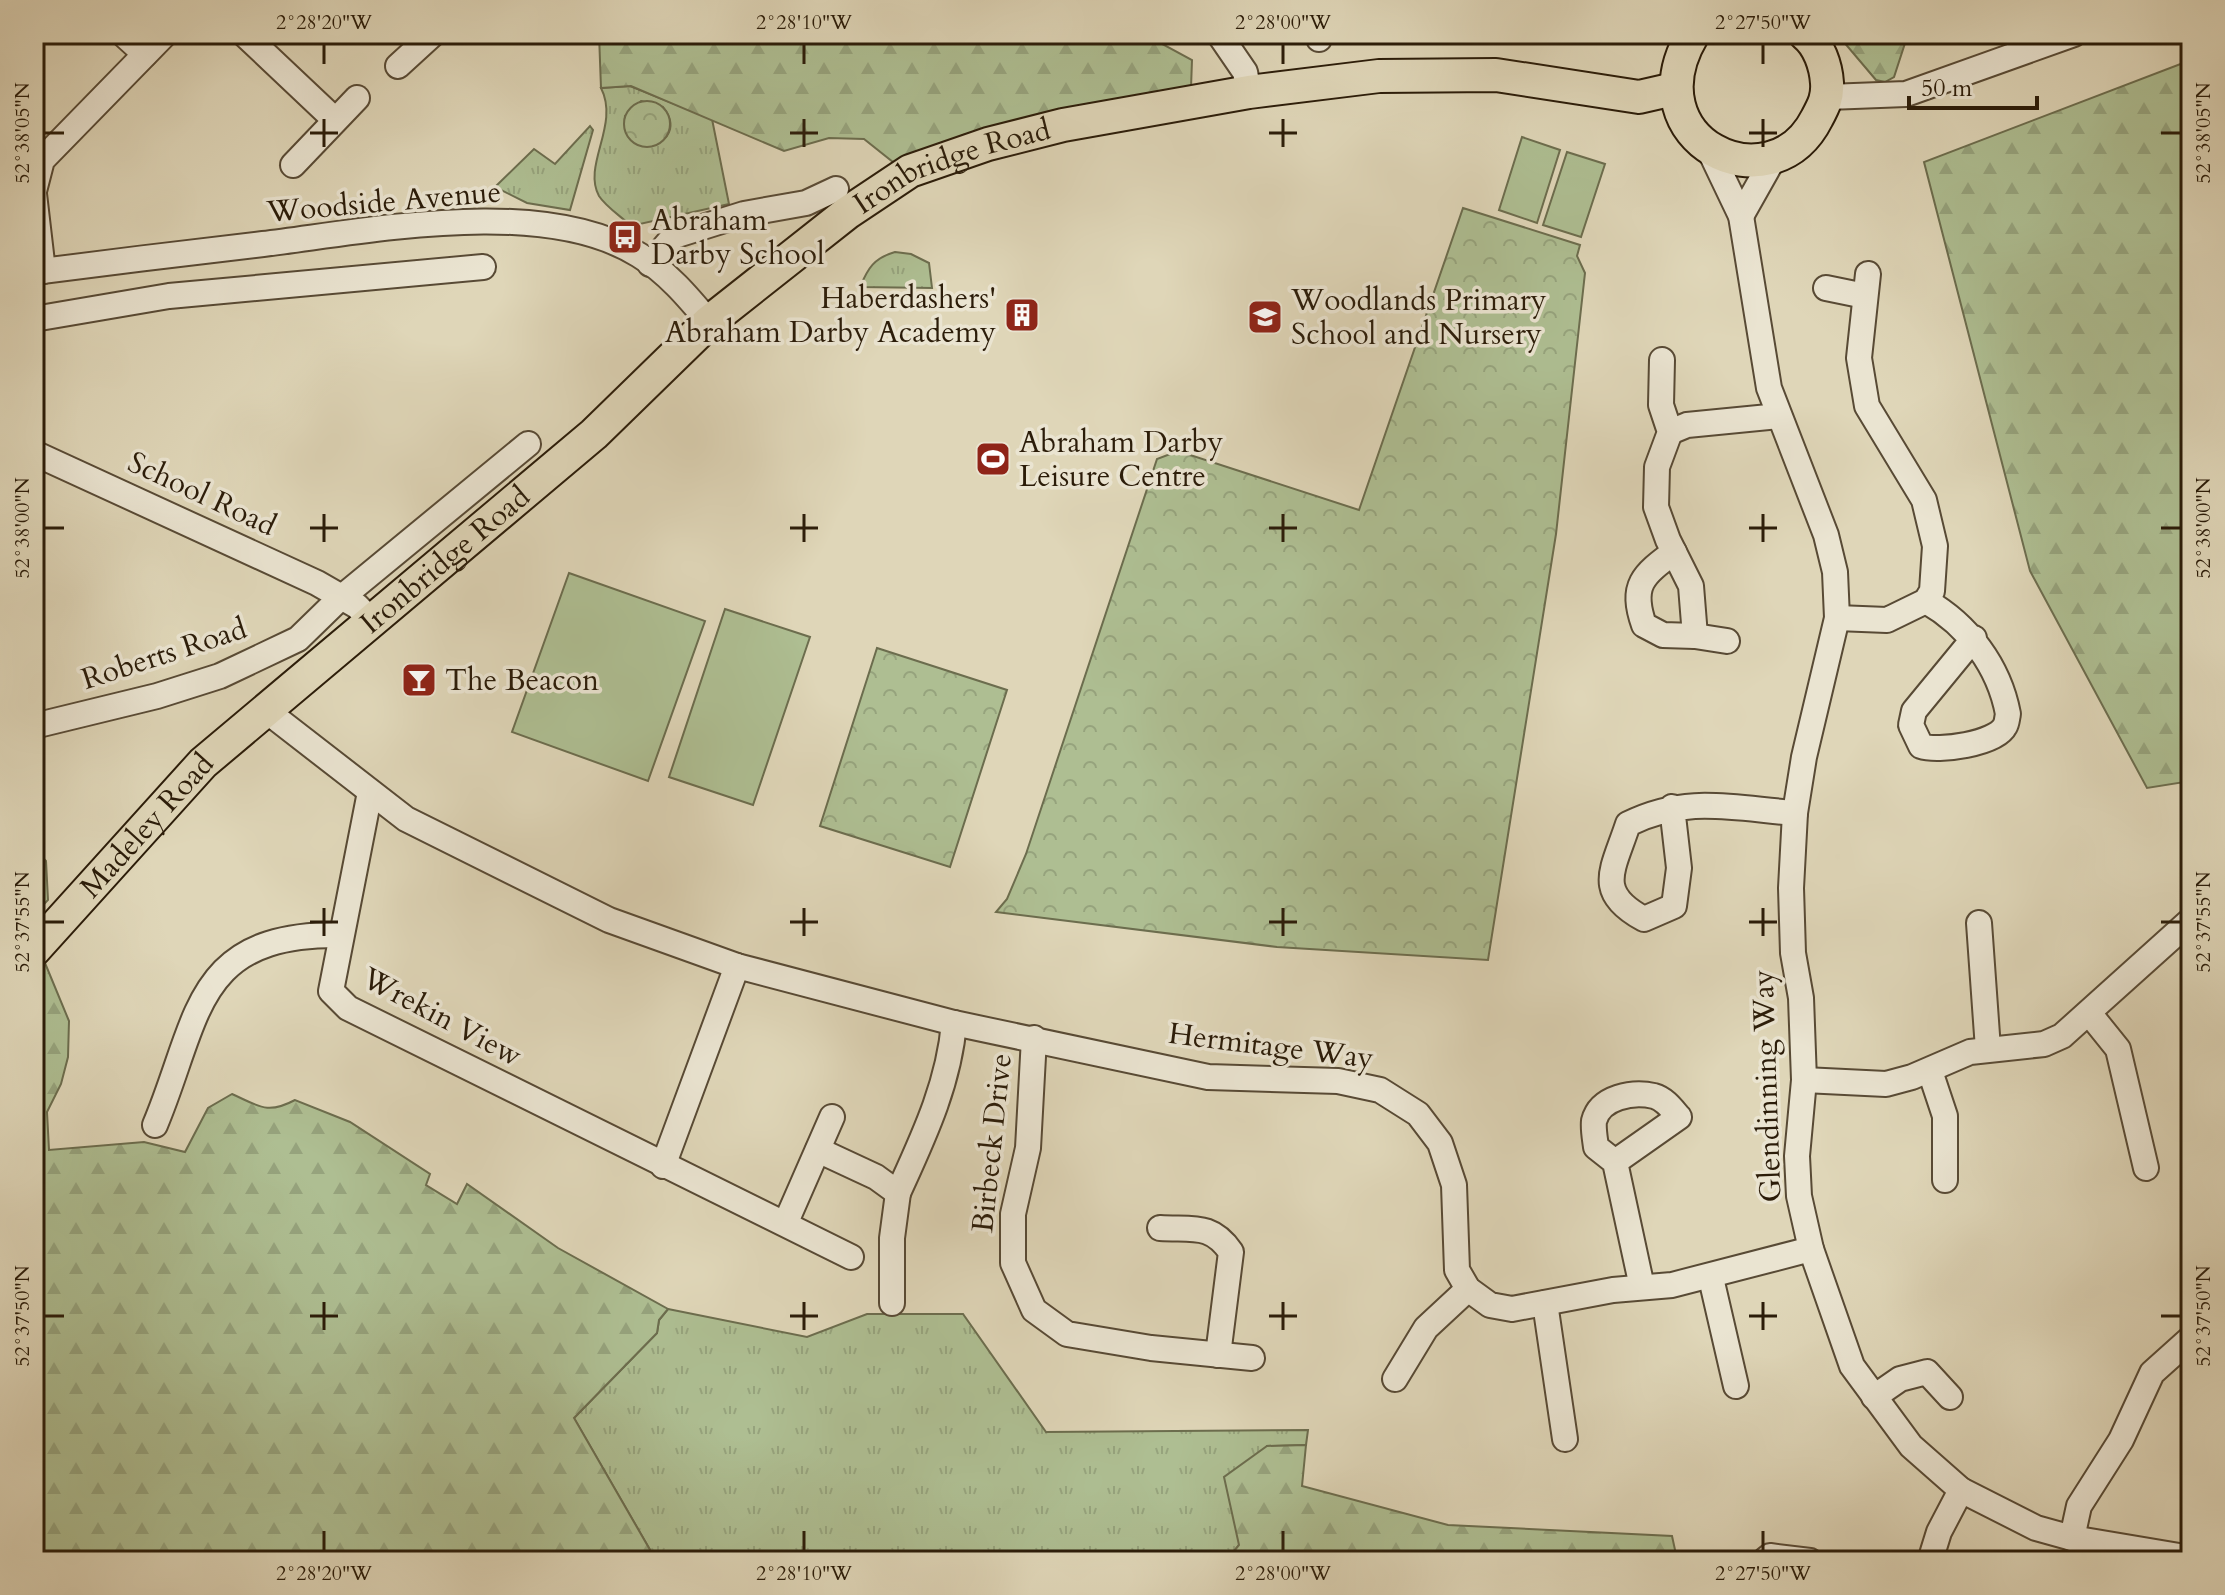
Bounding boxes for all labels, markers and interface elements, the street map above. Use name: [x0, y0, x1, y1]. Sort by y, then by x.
text: 2°28'20"W: [276, 9, 373, 36]
text: 2°28'10"W: [756, 9, 853, 36]
text: 2°28'00"W: [1235, 9, 1332, 36]
text: 2°27'50"W: [1715, 9, 1812, 36]
scale bar: [1909, 60, 2037, 110]
text: 50 m: [1921, 72, 1973, 105]
text: 52°38'05"N: [9, 82, 36, 184]
text: 52°38'05"N: [2190, 82, 2217, 184]
street label: Ironbridge Road: [845, 109, 1055, 224]
street label: Woodside Avenue: [264, 171, 503, 233]
place label: Abraham Darby School: [651, 200, 825, 275]
bus stop icon: Abraham Darby School: [606, 218, 644, 256]
place label: Haberdashers' Abraham Darby Academy: [665, 278, 996, 353]
place label: Woodlands Primary School and Nursery: [1290, 280, 1547, 355]
building icon: Haberdashers' Abraham Darby Academy: [1003, 296, 1041, 334]
school or university icon: Woodlands Primary School and Nursery: [1246, 298, 1284, 336]
place label: Abraham Darby Leisure Centre: [1019, 422, 1224, 497]
sports icon: Abraham Darby Leisure Centre: [974, 440, 1012, 478]
street label: School Road: [121, 442, 283, 546]
street label: Ironbridge Road: [351, 476, 538, 643]
text: 52°38'00"N: [9, 477, 36, 579]
text: 52°38'00"N: [2190, 477, 2217, 579]
street label: Roberts Road: [76, 608, 252, 700]
place label: The Beacon: [445, 660, 599, 701]
bar icon: The Beacon: [400, 661, 438, 699]
street label: Madeley Road: [70, 744, 223, 907]
text: 52°37'55"N: [9, 871, 36, 973]
text: 52°37'55"N: [2190, 871, 2217, 973]
street label: Wrekin View: [354, 957, 529, 1076]
street label: Glendinning Way: [1742, 969, 1792, 1203]
street label: Hermitage Way: [1166, 1013, 1376, 1079]
street label: Birbeck Drive: [962, 1051, 1022, 1235]
text: 52°37'50"N: [9, 1265, 36, 1367]
text: 52°37'50"N: [2190, 1265, 2217, 1367]
text: 2°28'20"W: [276, 1560, 373, 1587]
text: 2°28'10"W: [756, 1560, 853, 1587]
text: 2°28'00"W: [1235, 1560, 1332, 1587]
text: 2°27'50"W: [1715, 1560, 1812, 1587]

